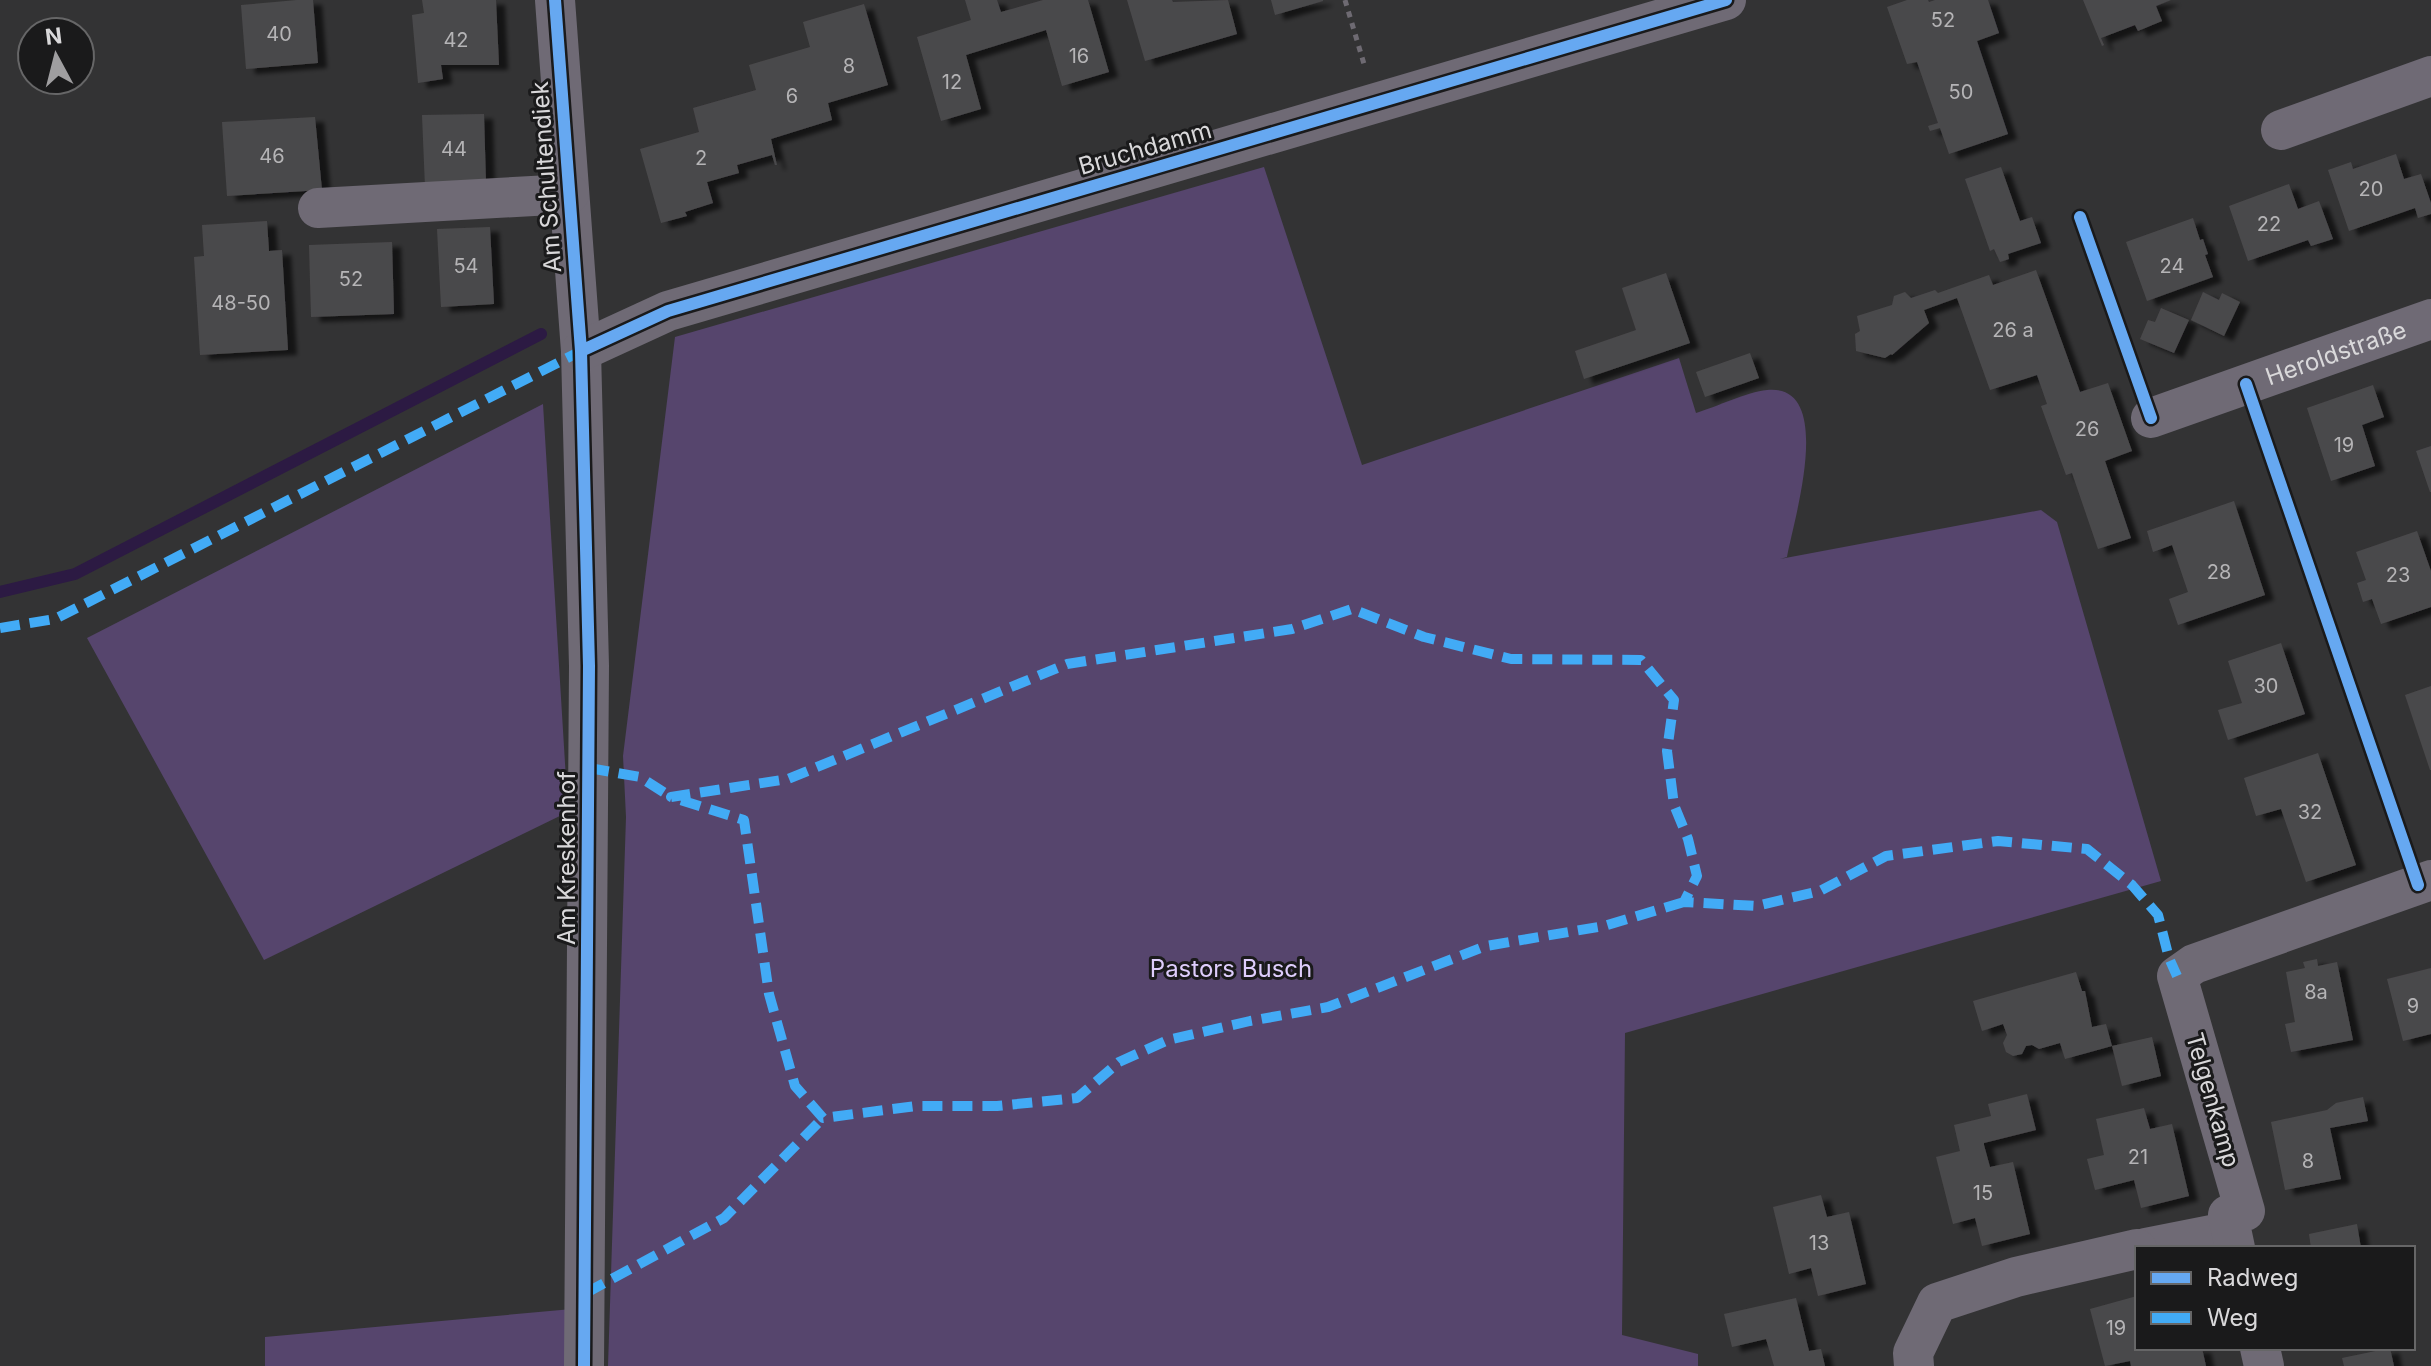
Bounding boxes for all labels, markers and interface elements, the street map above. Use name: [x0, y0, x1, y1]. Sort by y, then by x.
house number: 52: [1931, 8, 1955, 32]
north arrow: [16, 16, 96, 96]
text: N: [44, 22, 63, 50]
house number: 40: [266, 22, 292, 46]
house number: 42: [443, 28, 469, 52]
house number: 16: [1069, 44, 1089, 68]
house number: 8: [843, 54, 855, 78]
house number: 12: [942, 70, 962, 94]
street label: Am Schultendiek: [525, 80, 567, 274]
house number: 50: [1949, 80, 1973, 104]
house number: 6: [786, 84, 798, 108]
street label: Bruchdamm: [1075, 115, 1215, 181]
house number: 44: [441, 137, 467, 161]
house number: 46: [259, 144, 285, 168]
house number: 2: [695, 146, 707, 170]
house number: 20: [2359, 177, 2383, 201]
house number: 22: [2257, 212, 2281, 236]
house number: 54: [453, 254, 479, 278]
house number: 24: [2160, 254, 2184, 278]
house number: 52: [339, 267, 363, 291]
house number: 48-50: [211, 291, 271, 315]
street label: Heroldstraße: [2262, 314, 2410, 391]
house number: 26 a: [1992, 318, 2034, 342]
house number: 26: [2075, 417, 2099, 441]
house number: 19: [2334, 433, 2354, 457]
house number: 28: [2207, 560, 2231, 584]
house number: 23: [2386, 563, 2410, 587]
house number: 30: [2254, 674, 2278, 698]
street label: Am Kreskenhof: [552, 771, 581, 945]
house number: 32: [2298, 800, 2322, 824]
park label: Pastors Busch: [1150, 954, 1312, 983]
house number: 8a: [2304, 980, 2328, 1004]
house number: 9: [2407, 994, 2419, 1018]
street label: Telgenkamp: [2180, 1029, 2246, 1171]
house number: 21: [2128, 1145, 2148, 1169]
house number: 8: [2302, 1149, 2314, 1173]
house number: 15: [1973, 1181, 1993, 1205]
house number: 13: [1809, 1231, 1829, 1255]
legend: [2135, 1246, 2415, 1350]
text: Radweg: [2207, 1263, 2298, 1292]
text: Weg: [2207, 1303, 2258, 1332]
house number: 19: [2106, 1316, 2126, 1340]

